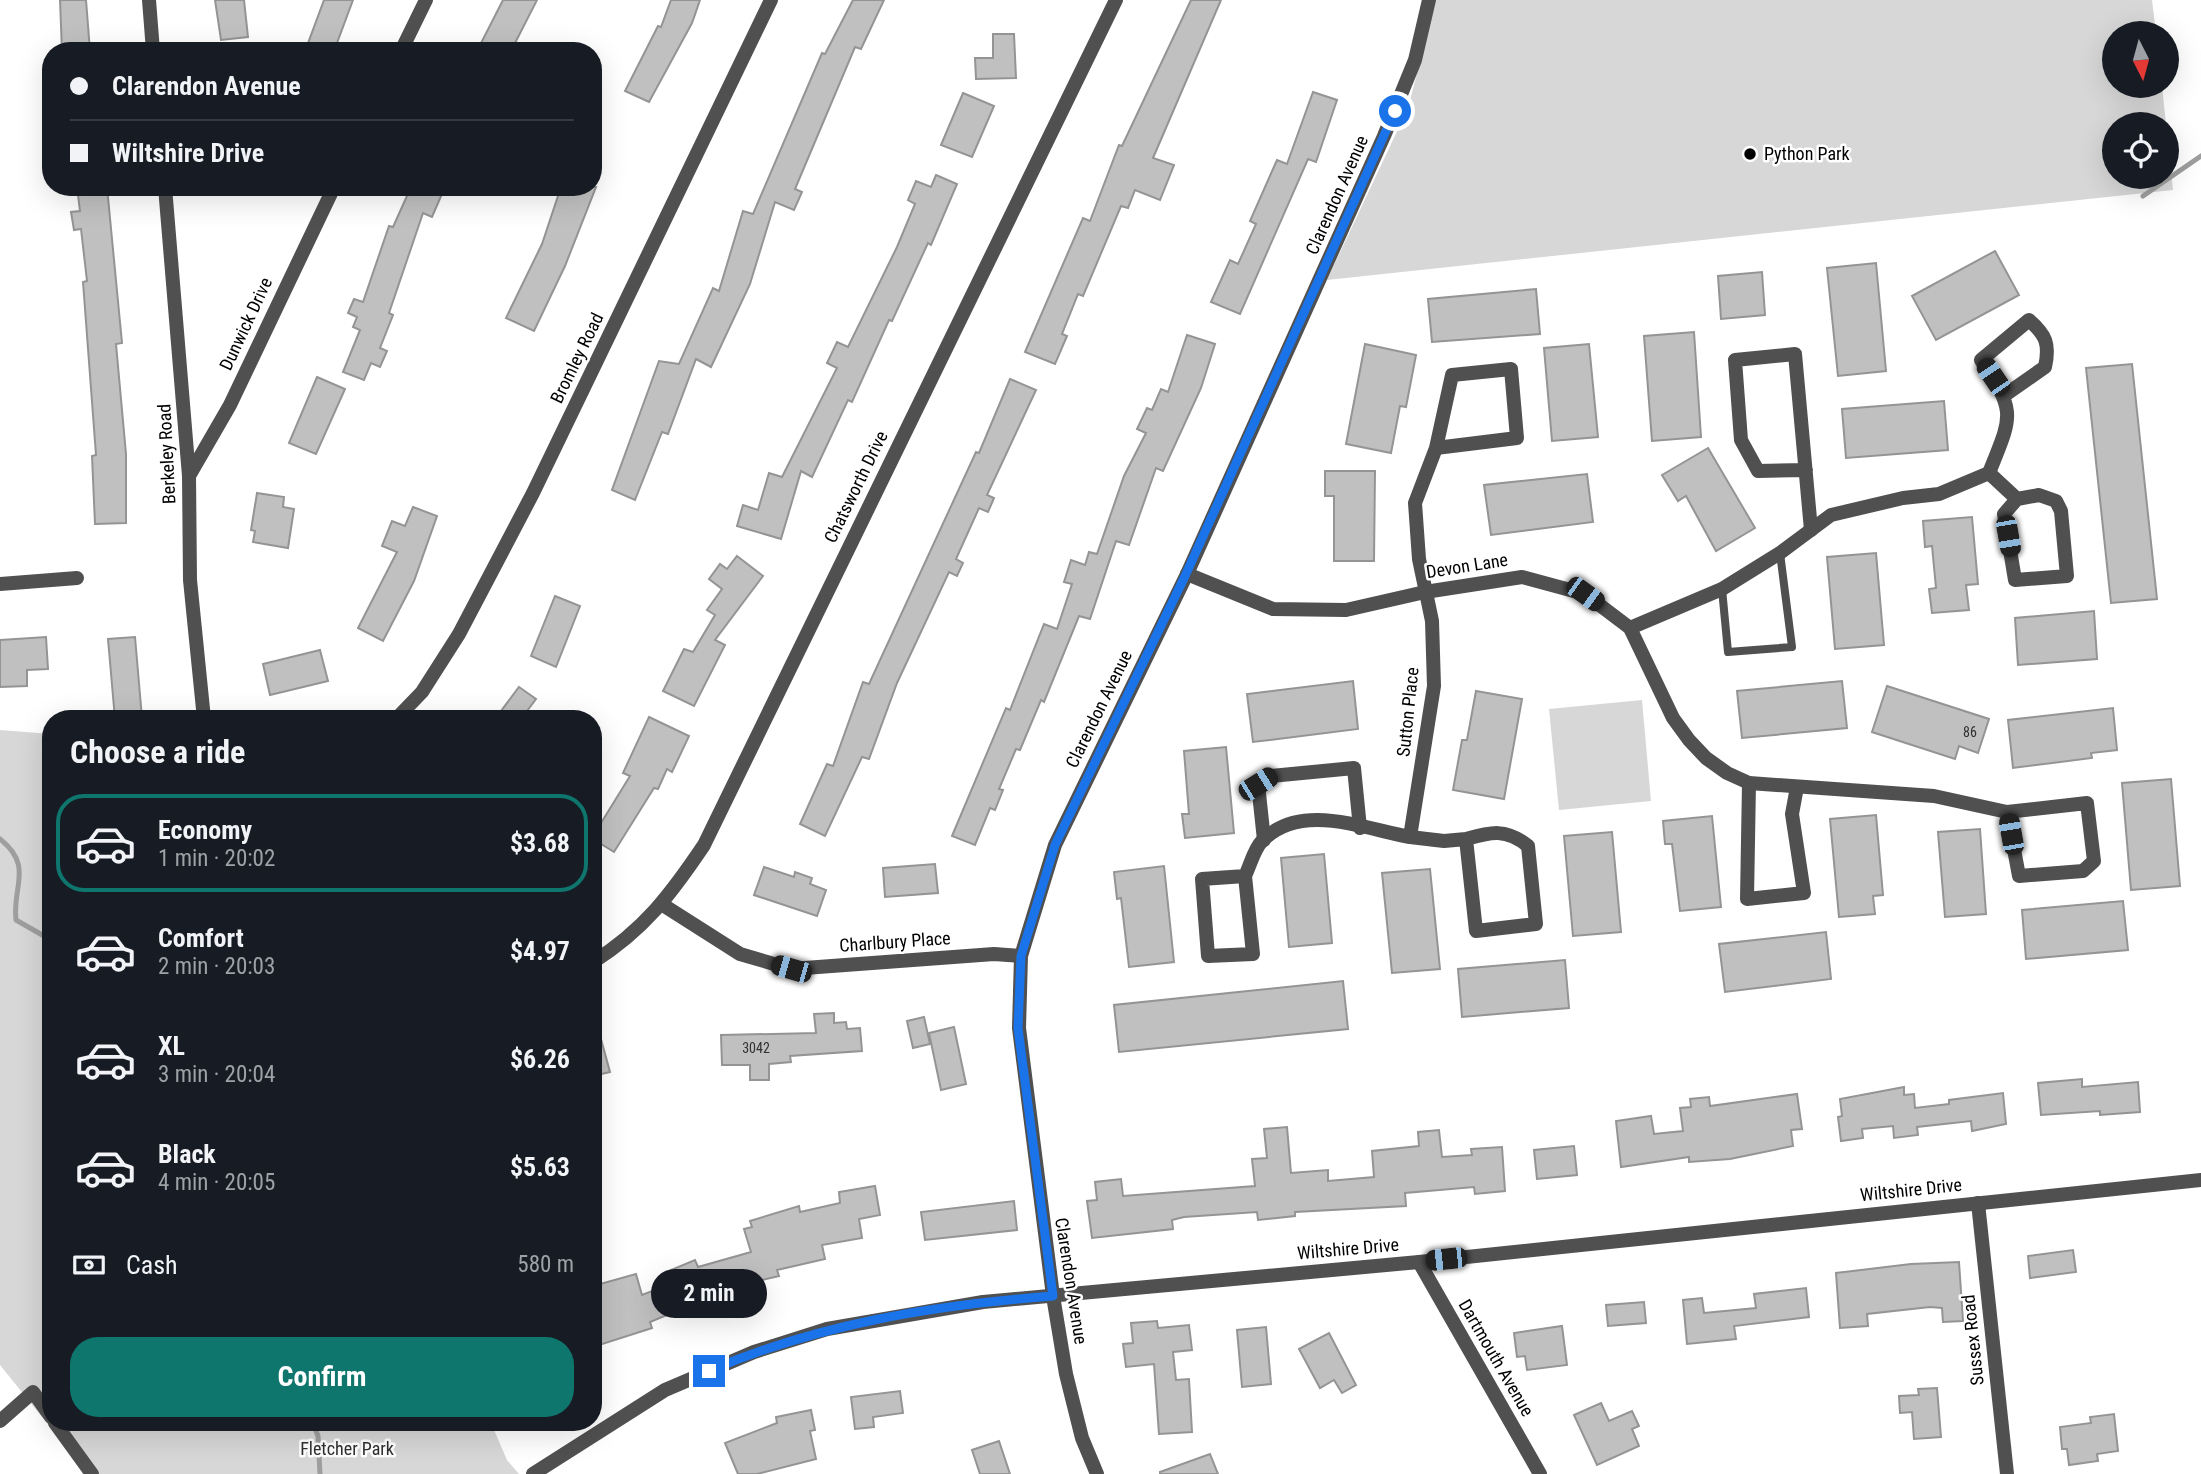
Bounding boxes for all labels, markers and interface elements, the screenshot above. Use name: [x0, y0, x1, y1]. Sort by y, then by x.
north arrow: [2102, 21, 2179, 98]
map controls: [2102, 21, 2179, 189]
text: Clarendon Avenue: [112, 71, 301, 101]
route start: [1379, 95, 1411, 127]
button: locate: [2102, 112, 2179, 189]
street label: Clarendon Avenue: [1301, 132, 1372, 258]
text: Wiltshire Drive: [112, 138, 264, 168]
place label: Python Park: [1764, 143, 1850, 164]
marker: Python Park: [1742, 146, 1758, 162]
street label: Dunwick Drive: [215, 274, 276, 374]
street label: Bromley Road: [546, 309, 607, 406]
car: [1973, 354, 2014, 400]
street label: Berkeley Road: [153, 403, 180, 505]
street label: Chatsworth Drive: [819, 427, 892, 546]
car: [1995, 513, 2022, 559]
street label: Devon Lane: [1425, 549, 1509, 582]
car: [1562, 573, 1609, 615]
street label: Clarendon Avenue: [1061, 647, 1136, 771]
street label: Sutton Place: [1392, 666, 1423, 758]
house number: 86: [1963, 724, 1977, 740]
text: Choose a ride: [70, 733, 245, 771]
car: [1235, 764, 1282, 804]
car: [1998, 811, 2025, 857]
icon: car: [74, 812, 137, 875]
text: Economy: [158, 815, 252, 845]
text: $3.68: [510, 828, 570, 858]
text: 1 min · 20:02: [158, 845, 275, 872]
icon: car: [74, 920, 137, 983]
text: Comfort: [158, 923, 244, 953]
street label: Charlbury Place: [839, 927, 951, 956]
text: $4.97: [510, 936, 570, 966]
text: 2 min · 20:03: [158, 953, 275, 980]
car: [768, 953, 815, 985]
icon: car: [74, 1028, 137, 1091]
text: XL: [158, 1031, 185, 1061]
house number: 3042: [742, 1040, 770, 1056]
text: $6.26: [510, 1044, 570, 1074]
text: 3 min · 20:04: [158, 1061, 275, 1088]
icon: car: [74, 1136, 137, 1199]
text: Black: [158, 1139, 216, 1169]
text: $5.63: [510, 1152, 570, 1182]
text: 4 min · 20:05: [158, 1169, 275, 1196]
street label: Wiltshire Drive: [1859, 1174, 1963, 1205]
street label: Clarendon Avenue: [1051, 1216, 1092, 1346]
street label: Wiltshire Drive: [1296, 1234, 1400, 1263]
icon: cash: [70, 1246, 108, 1284]
car: [1425, 1246, 1468, 1272]
text: Cash: [126, 1250, 178, 1280]
text: 580 m: [517, 1251, 574, 1278]
callout: 2 min: [651, 1270, 767, 1318]
text: 2 min: [683, 1280, 735, 1307]
street label: Sussex Road: [1957, 1294, 1988, 1386]
street label: Dartmouth Avenue: [1454, 1296, 1538, 1420]
button: Confirm: [70, 1337, 574, 1417]
route end: [693, 1355, 725, 1387]
park label: Fletcher Park: [300, 1438, 394, 1459]

